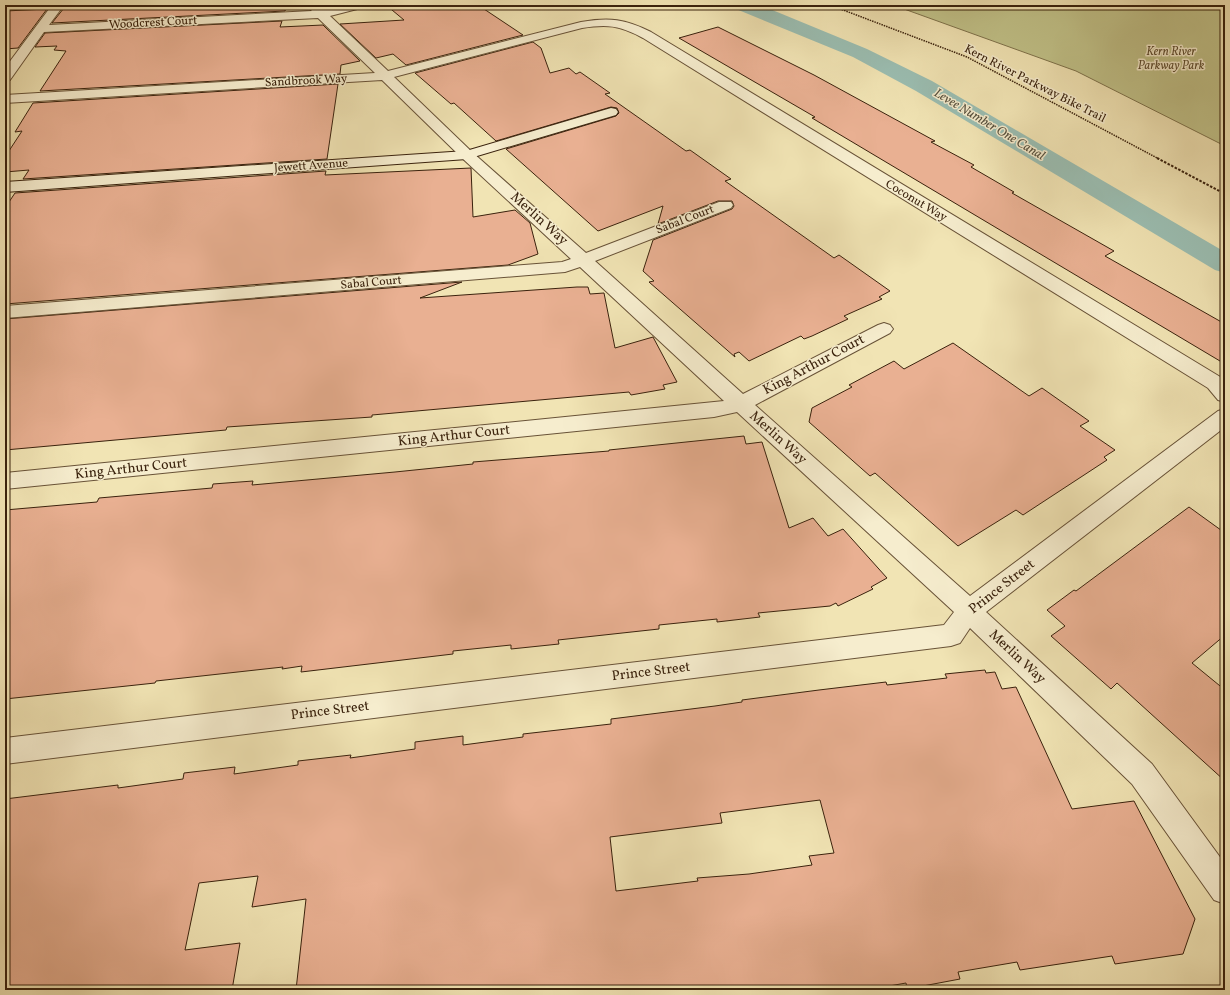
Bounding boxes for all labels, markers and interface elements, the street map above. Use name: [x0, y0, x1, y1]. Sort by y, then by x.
street label: Woodcrest Court: [108, 13, 198, 33]
street label: Kern River Parkway Bike Trail: [961, 41, 1109, 127]
park label: Kern River Parkway Park: [1138, 44, 1205, 74]
street label: Sandbrook Way: [264, 71, 348, 91]
water label: Levee Number One Canal: [930, 85, 1049, 166]
street label: Jewett Avenue: [273, 155, 349, 177]
street label: Coconut Way: [882, 176, 950, 226]
street label: Merlin Way: [506, 188, 572, 250]
street label: Sabal Court: [653, 202, 717, 238]
street label: Sabal Court: [340, 272, 402, 294]
street label: King Arthur Court: [760, 330, 868, 400]
street label: Merlin Way: [745, 407, 811, 469]
street label: King Arthur Court: [397, 421, 511, 451]
street label: King Arthur Court: [74, 454, 188, 484]
street label: Prince Street: [965, 555, 1039, 619]
street label: Merlin Way: [984, 626, 1050, 689]
street label: Prince Street: [611, 658, 691, 686]
street label: Prince Street: [290, 697, 370, 725]

